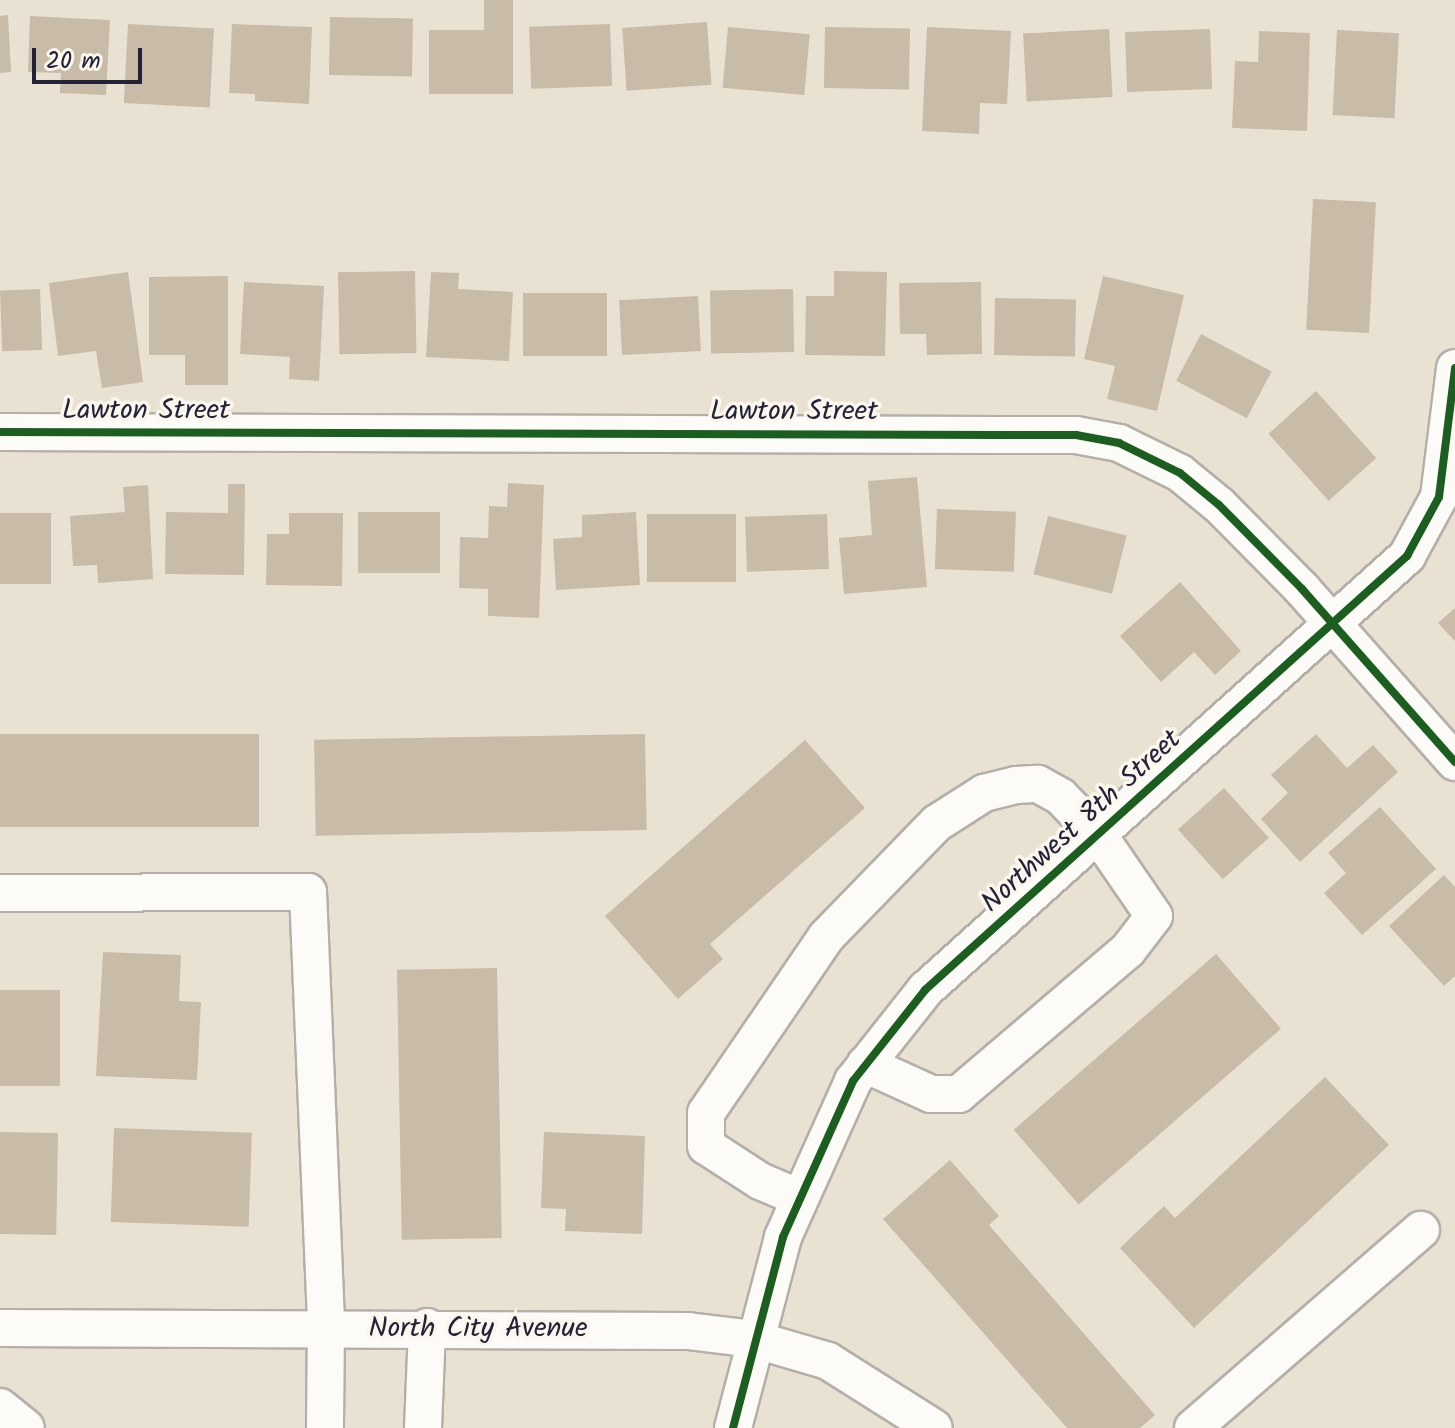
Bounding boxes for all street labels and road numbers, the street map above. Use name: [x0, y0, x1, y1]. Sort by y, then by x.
street label: Lawton Street: [62, 394, 230, 428]
street label: Lawton Street: [710, 395, 878, 429]
street label: Northwest 8th Street: [975, 723, 1189, 921]
street label: North City Avenue: [368, 1312, 588, 1346]

